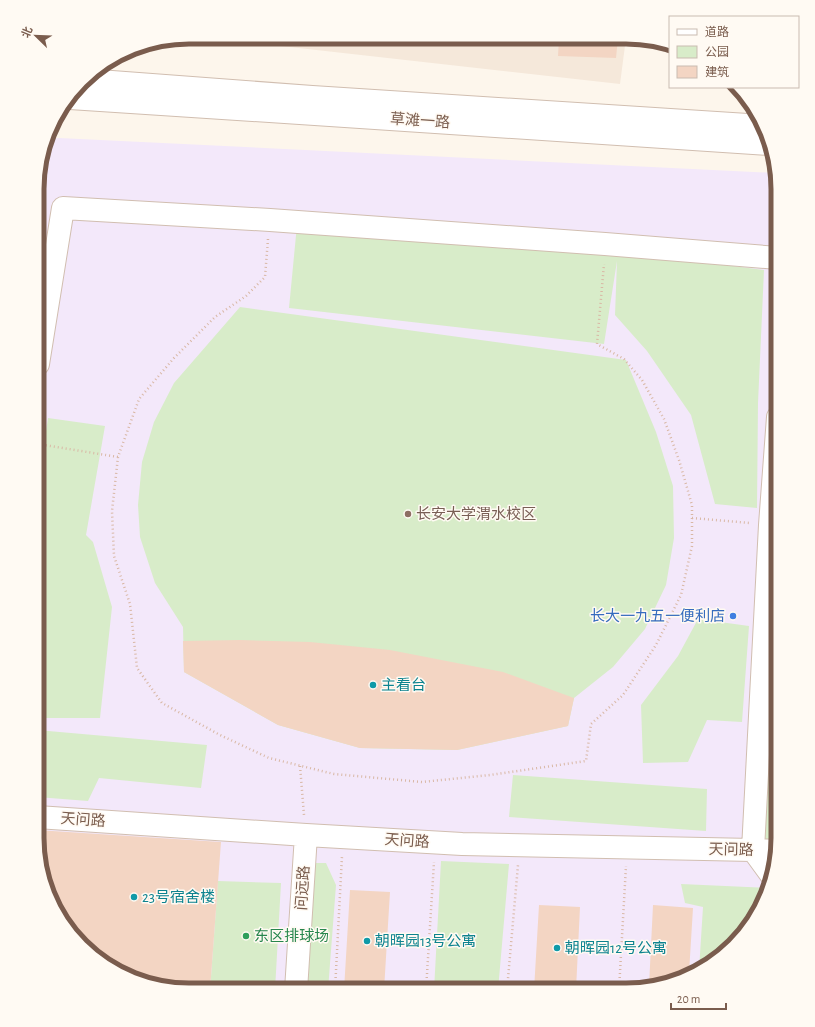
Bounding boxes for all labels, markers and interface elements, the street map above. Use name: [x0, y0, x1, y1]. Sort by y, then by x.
north arrow: [16, 16, 56, 56]
legend: [669, 16, 799, 88]
text: 北: [20, 25, 34, 39]
text: 道路: [705, 25, 729, 38]
text: 公园: [705, 46, 729, 58]
text: 建筑: [705, 65, 729, 78]
street label: 草滩一路: [390, 110, 451, 131]
place label: 长安大学渭水校区: [416, 505, 536, 522]
marker: 长安大学渭水校区: [403, 509, 413, 519]
place label: 长大一九五一便利店: [590, 608, 725, 624]
marker: 长大一九五一便利店: [728, 611, 738, 621]
place label: 主看台: [381, 677, 426, 693]
marker: 主看台: [368, 680, 378, 690]
street label: 天问路: [60, 810, 106, 829]
street label: 天问路: [384, 831, 430, 850]
street label: 天问路: [708, 841, 754, 858]
street label: 问远路: [293, 865, 312, 911]
place label: 23号宿舍楼: [142, 889, 215, 905]
marker: 23号宿舍楼: [129, 892, 139, 902]
place label: 东区排球场: [254, 928, 329, 944]
marker: 东区排球场: [241, 931, 251, 941]
place label: 朝晖园13号公寓: [375, 933, 476, 949]
marker: 朝晖园13号公寓: [362, 936, 372, 946]
place label: 朝晖园12号公寓: [565, 940, 667, 956]
marker: 朝晖园12号公寓: [552, 943, 562, 953]
scale bar: [671, 985, 726, 1011]
text: 20 m: [677, 993, 700, 1005]

